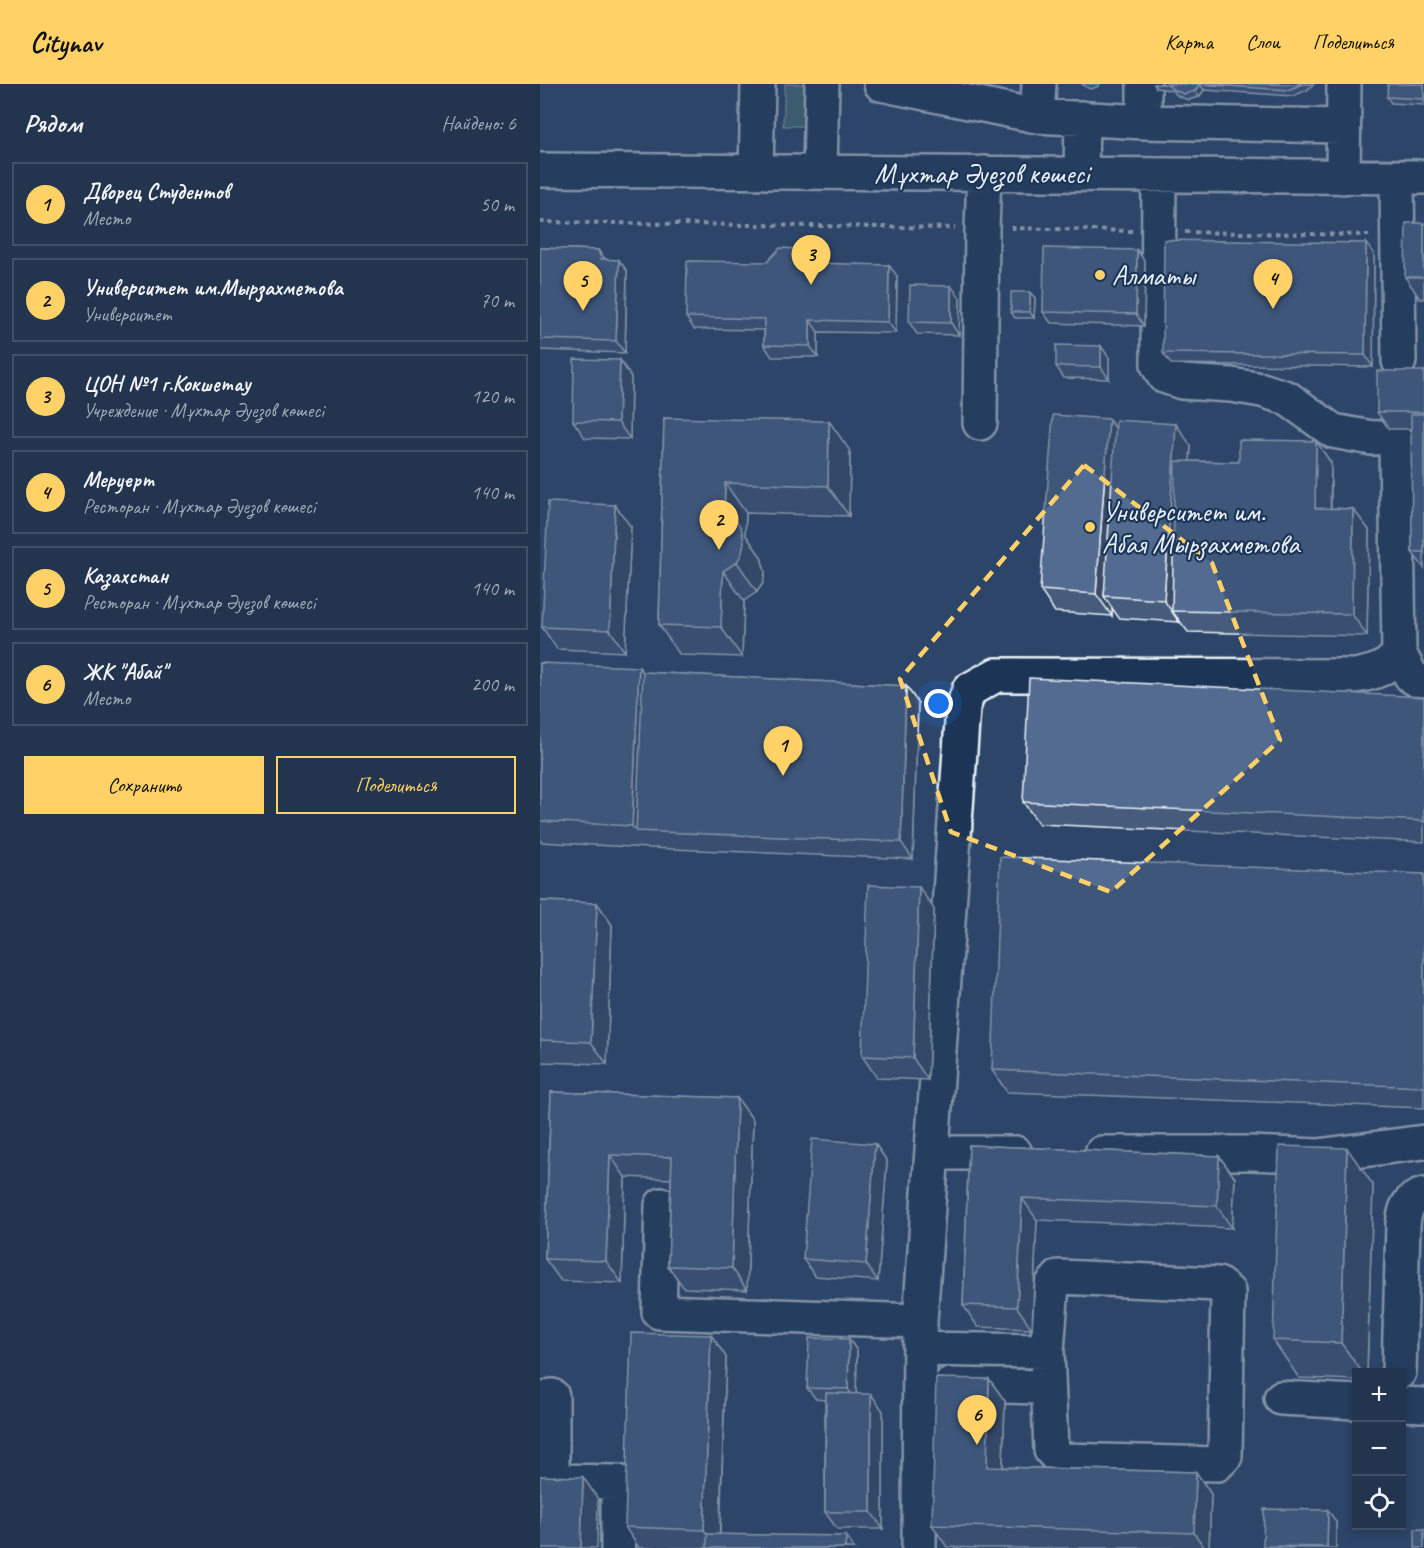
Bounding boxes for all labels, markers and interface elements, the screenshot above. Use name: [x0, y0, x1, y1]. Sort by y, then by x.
text: Citynav: [30, 25, 101, 60]
text: Карта: [1165, 29, 1213, 55]
text: Слои: [1246, 29, 1280, 55]
text: Поделиться: [1313, 29, 1394, 55]
text: Рядом: [24, 107, 82, 140]
text: Найдено: 6: [441, 111, 516, 136]
street label: Мұхтар Әуезов көшесі: [875, 156, 1093, 192]
text: Дворец Студентов: [83, 178, 230, 206]
text: 1: [41, 192, 50, 217]
text: 50 m: [480, 192, 514, 217]
text: Место: [83, 206, 130, 231]
pin: 3: [792, 236, 830, 285]
place label: Алматы: [1112, 258, 1197, 293]
pin: 4: [1254, 260, 1292, 309]
pin: 5: [564, 262, 603, 311]
marker: Алматы: [1093, 268, 1107, 282]
text: Университет им.Мырзахметова: [83, 274, 343, 302]
text: 2: [41, 288, 50, 313]
text: 70 m: [480, 288, 514, 313]
text: Университет: [83, 302, 172, 327]
text: ЦОН №1 г.Кокшетау: [83, 370, 250, 398]
text: 3: [41, 384, 50, 409]
text: 120 m: [471, 384, 514, 409]
text: Учреждение · Мұхтар Әуезов көшесі: [83, 398, 324, 423]
text: Меруерт: [83, 466, 154, 494]
text: 4: [41, 480, 50, 505]
text: 140 m: [471, 480, 514, 505]
text: Ресторан · Мұхтар Әуезов көшесі: [83, 494, 316, 519]
place label: Университет им. Абая Мырзахметова: [1102, 494, 1301, 561]
pin: 2: [700, 500, 738, 550]
marker: Университет им. Абая Мырзахметова: [1083, 520, 1097, 534]
text: Казахстан: [83, 562, 168, 590]
text: 5: [41, 576, 50, 601]
text: 140 m: [471, 576, 514, 601]
text: Ресторан · Мұхтар Әуезов көшесі: [83, 590, 316, 615]
text: ЖК "Абай": [83, 658, 167, 686]
text: 6: [41, 672, 50, 697]
text: 200 m: [471, 672, 514, 697]
text: Место: [83, 686, 130, 711]
your location: [924, 689, 953, 718]
pin: 1: [764, 726, 802, 776]
button: Сохранить: [24, 756, 264, 814]
button: Поделиться: [276, 756, 516, 814]
map controls: [1352, 1368, 1406, 1530]
button: +: [1352, 1368, 1406, 1422]
pin: 6: [958, 1396, 996, 1445]
button: −: [1352, 1422, 1406, 1476]
button: locate: [1352, 1476, 1406, 1530]

